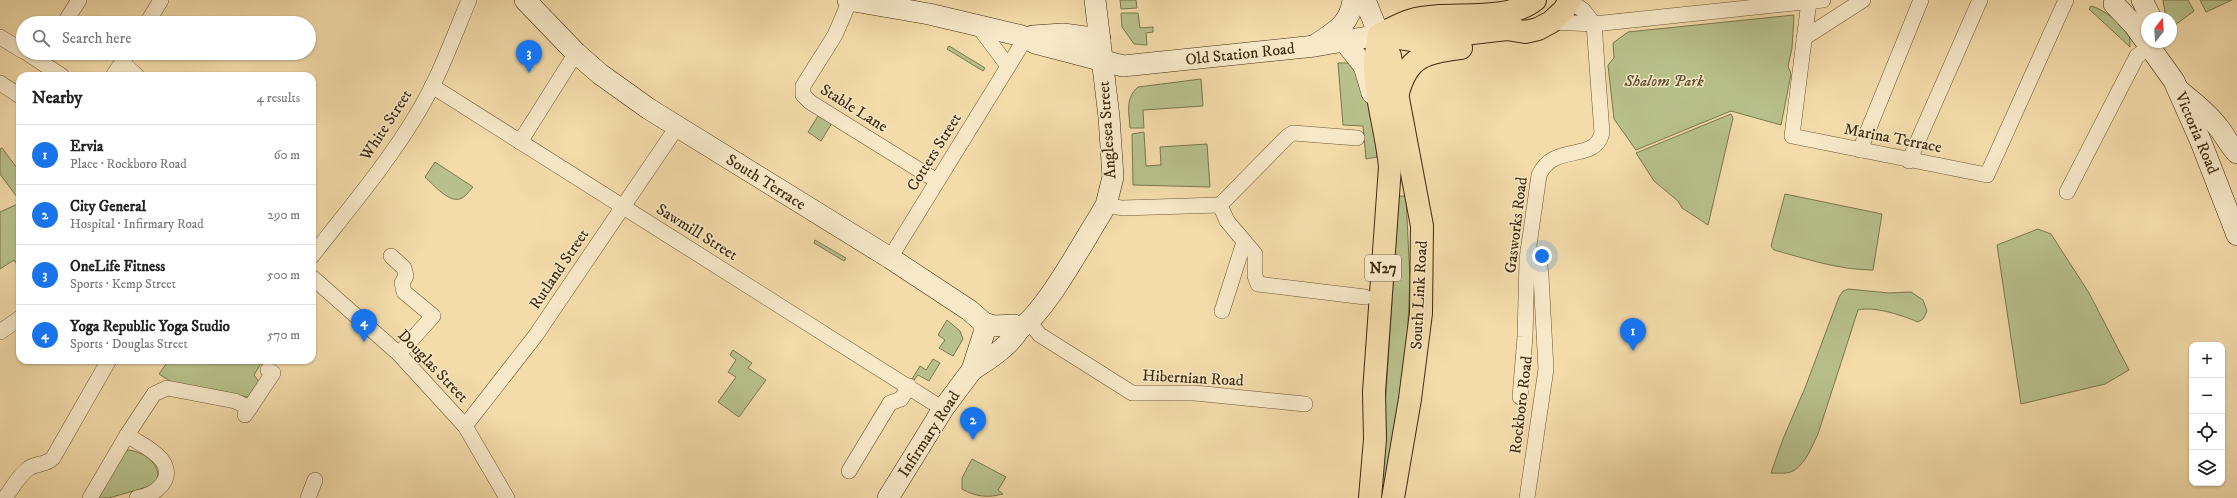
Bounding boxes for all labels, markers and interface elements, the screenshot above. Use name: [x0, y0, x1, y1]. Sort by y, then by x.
north arrow: [2141, 12, 2177, 48]
search box: [16, 16, 316, 60]
icon: search: [30, 27, 52, 49]
text: Search here: [62, 29, 131, 48]
street label: Old Station Road: [1184, 38, 1296, 70]
pin: 3: [516, 40, 542, 73]
park label: Shalom Park: [1623, 71, 1704, 91]
street label: Stable Lane: [817, 79, 892, 137]
street label: Anglesea Street: [1094, 81, 1120, 179]
street label: White Street: [355, 86, 416, 165]
text: Nearby: [32, 87, 82, 109]
street label: Victoria Road: [2170, 88, 2223, 177]
text: 4 results: [257, 90, 300, 106]
street label: Cotters Street: [902, 109, 966, 195]
street label: Marina Terrace: [1842, 119, 1944, 157]
text: Ervia: [70, 137, 103, 156]
text: 1: [43, 147, 47, 163]
text: 60 m: [274, 147, 300, 163]
street label: South Terrace: [722, 150, 810, 215]
text: Place · Rockboro Road: [70, 156, 187, 172]
street label: Gasworks Road: [1500, 176, 1532, 274]
text: City General: [70, 197, 146, 216]
street label: Sawmill Street: [653, 199, 741, 265]
text: 2: [42, 207, 48, 223]
text: 290 m: [268, 207, 300, 223]
text: Hospital · Infirmary Road: [70, 216, 204, 232]
street label: Rutland Street: [525, 225, 593, 313]
street label: South Link Road: [1406, 240, 1432, 350]
your location: [1532, 246, 1552, 266]
road number: N27: [1365, 255, 1401, 281]
text: OneLife Fitness: [70, 257, 165, 276]
text: 3: [43, 267, 47, 283]
text: 500 m: [267, 267, 300, 283]
text: Sports · Kemp Street: [70, 276, 176, 292]
pin: 4: [351, 309, 377, 342]
text: Yoga Republic Yoga Studio: [70, 317, 230, 336]
pin: 1: [1620, 318, 1646, 351]
street label: Douglas Street: [393, 325, 473, 407]
text: 4: [41, 327, 49, 343]
text: 570 m: [267, 327, 300, 343]
text: Sports · Douglas Street: [70, 336, 188, 352]
map controls: [2189, 342, 2225, 486]
button: +: [2189, 342, 2225, 378]
street label: Rockboro Road: [1505, 355, 1537, 455]
street label: Hibernian Road: [1142, 365, 1244, 391]
button: −: [2189, 378, 2225, 414]
street label: Infirmary Road: [894, 387, 964, 481]
pin: 2: [960, 407, 986, 440]
button: locate: [2189, 414, 2225, 450]
button: layers: [2189, 450, 2225, 486]

